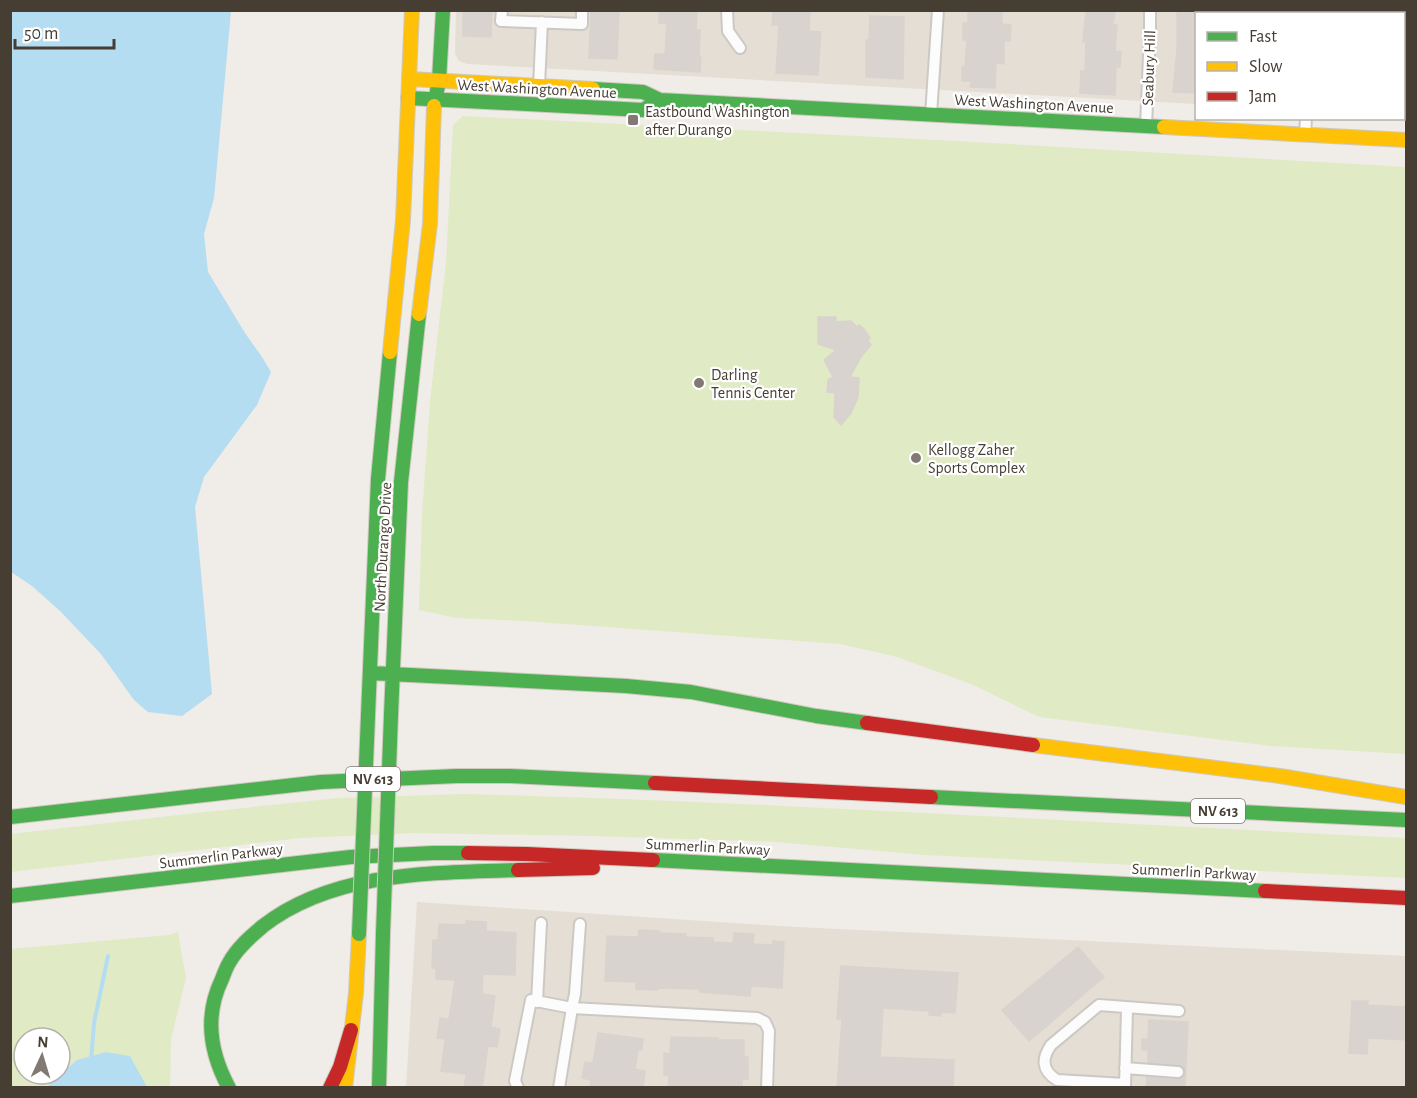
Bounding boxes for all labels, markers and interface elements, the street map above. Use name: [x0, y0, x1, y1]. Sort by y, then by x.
scale bar: [15, 12, 114, 50]
legend: [1195, 12, 1405, 120]
text: 50 m: [24, 25, 58, 43]
text: Fast: [1249, 28, 1277, 46]
street label: Seabury Hill: [1140, 30, 1159, 106]
text: Slow: [1249, 58, 1282, 76]
street label: West Washington Avenue: [457, 77, 617, 101]
text: Jam: [1249, 88, 1277, 106]
street label: West Washington Avenue: [954, 92, 1114, 116]
place label: Eastbound Washington after Durango: [645, 104, 790, 138]
marker: Eastbound Washington after Durango: [626, 113, 640, 127]
place label: Darling Tennis Center: [711, 367, 796, 401]
marker: Darling Tennis Center: [692, 376, 706, 390]
place label: Kellogg Zaher Sports Complex: [928, 442, 1025, 476]
marker: Kellogg Zaher Sports Complex: [909, 451, 923, 465]
street label: North Durango Drive: [372, 482, 394, 612]
road number: NV 613: [346, 767, 400, 791]
road number: NV 613: [1191, 799, 1245, 823]
street label: Summerlin Parkway: [645, 836, 771, 859]
street label: Summerlin Parkway: [158, 840, 284, 873]
street label: Summerlin Parkway: [1131, 861, 1257, 884]
north arrow: [12, 1026, 72, 1086]
text: N: [37, 1034, 49, 1050]

